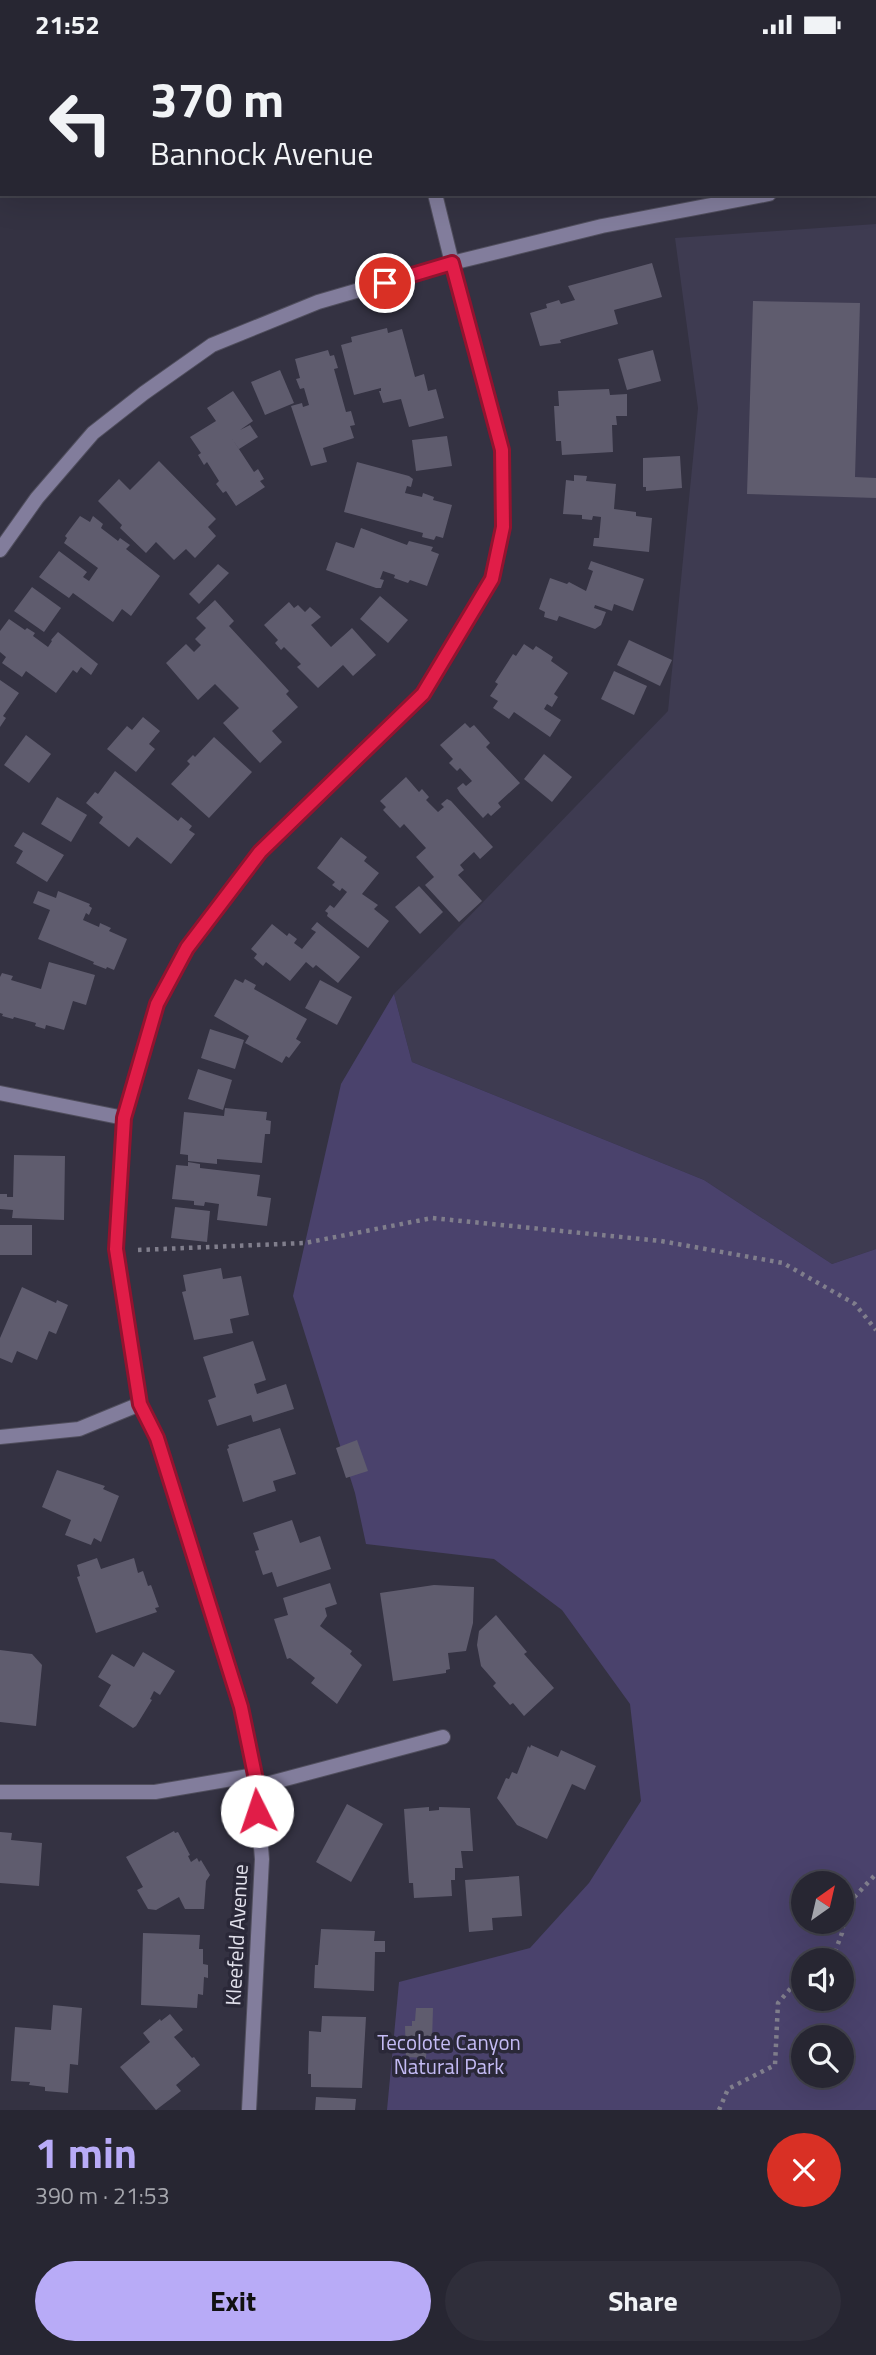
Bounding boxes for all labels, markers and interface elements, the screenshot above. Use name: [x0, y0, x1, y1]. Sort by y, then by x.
text: 21:52: [35, 5, 100, 44]
text: 370 m: [150, 61, 284, 136]
icon: left: [35, 77, 126, 168]
text: Bannock Avenue: [150, 129, 373, 177]
pin: [355, 253, 415, 313]
icon: arrive: [366, 264, 404, 302]
position arrow: [220, 1774, 294, 1848]
street label: Kleefeld Avenue: [216, 1863, 256, 2007]
north arrow: [791, 1871, 854, 1934]
map controls: [791, 1871, 854, 2088]
button: sound: [791, 1948, 854, 2011]
button: search: [791, 2025, 854, 2088]
park label: Tecolote Canyon Natural Park: [377, 2026, 521, 2082]
text: 1 min: [35, 2120, 137, 2184]
button: close: [767, 2133, 841, 2207]
text: 390 m · 21:53: [35, 2178, 170, 2213]
button: Exit: [35, 2261, 431, 2341]
button: Share: [445, 2261, 841, 2341]

